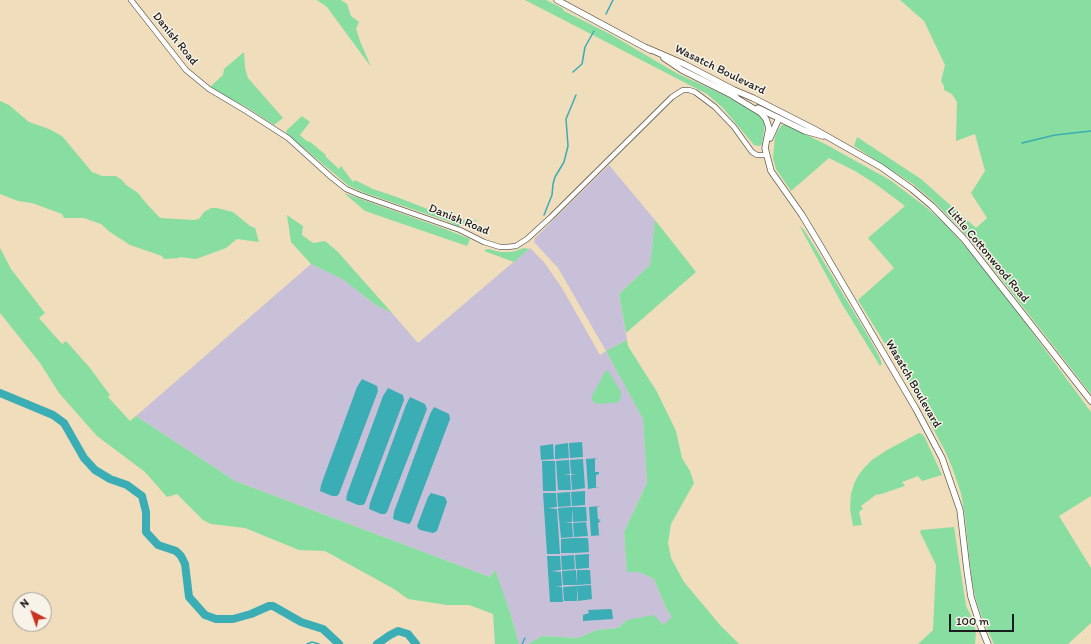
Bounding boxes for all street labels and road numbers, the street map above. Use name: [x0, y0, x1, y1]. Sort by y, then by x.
street label: Danish Road: [149, 9, 201, 69]
street label: Wasatch Boulevard: [672, 42, 768, 98]
street label: Danish Road: [426, 201, 492, 239]
street label: Little Cottonwood Road: [944, 204, 1032, 306]
street label: Wasatch Boulevard: [882, 337, 944, 431]

